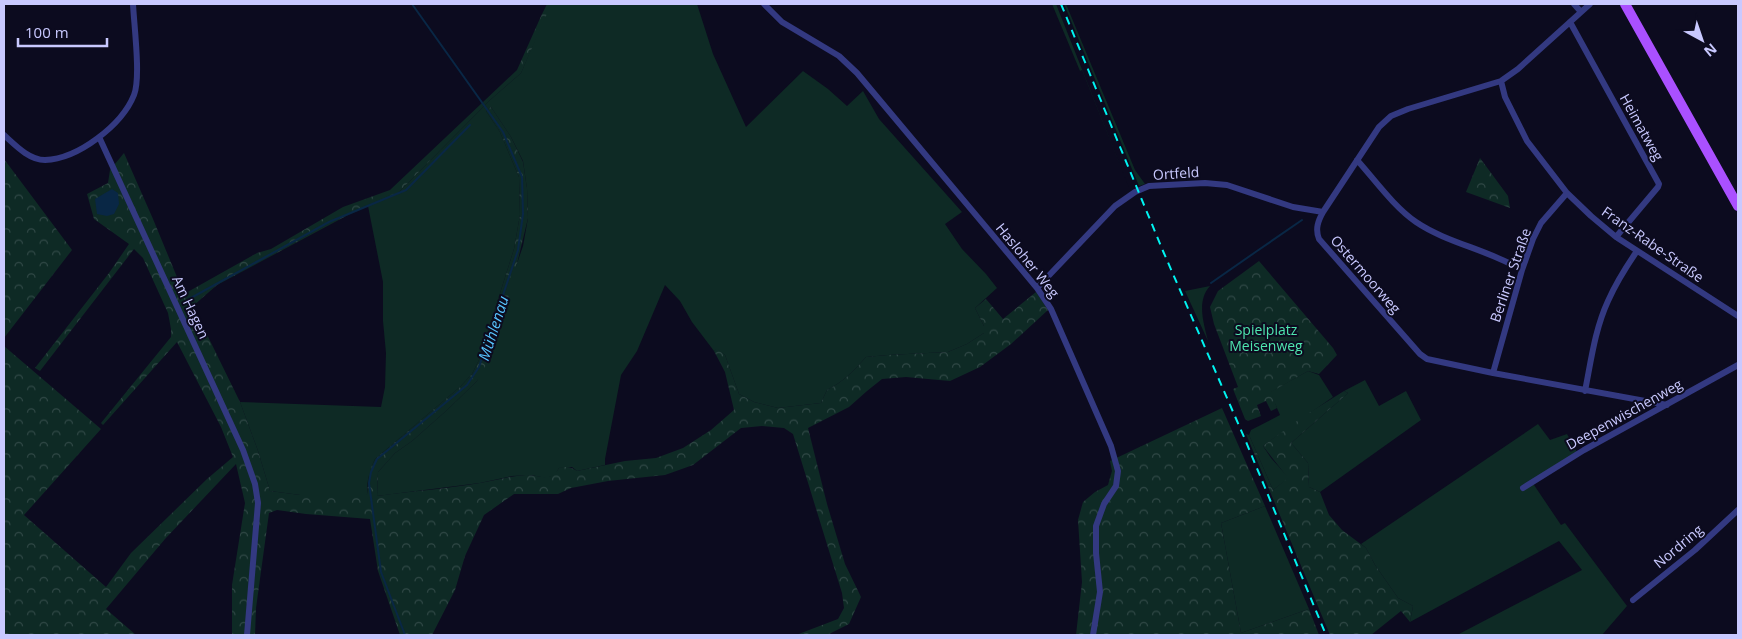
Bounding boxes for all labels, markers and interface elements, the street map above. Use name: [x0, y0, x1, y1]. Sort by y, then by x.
scale bar: [18, 15, 106, 47]
north arrow: [1677, 15, 1727, 65]
text: 100 m: [25, 22, 69, 42]
text: N: [1700, 39, 1721, 61]
street label: Heimatweg: [1616, 90, 1668, 164]
street label: Ortfeld: [1152, 162, 1200, 184]
street label: Franz-Rabe-Straße: [1598, 202, 1708, 286]
street label: Hasloher Weg: [992, 219, 1064, 302]
street label: Berliner Straße: [1485, 225, 1535, 325]
street label: Ostermoorweg: [1327, 231, 1406, 317]
street label: Am Hagen: [168, 272, 214, 342]
water label: Mühlenau: [473, 293, 513, 363]
park label: Spielplatz Meisenweg: [1229, 320, 1303, 355]
street label: Deepenwischenweg: [1563, 374, 1686, 454]
street label: Nordring: [1649, 520, 1707, 572]

